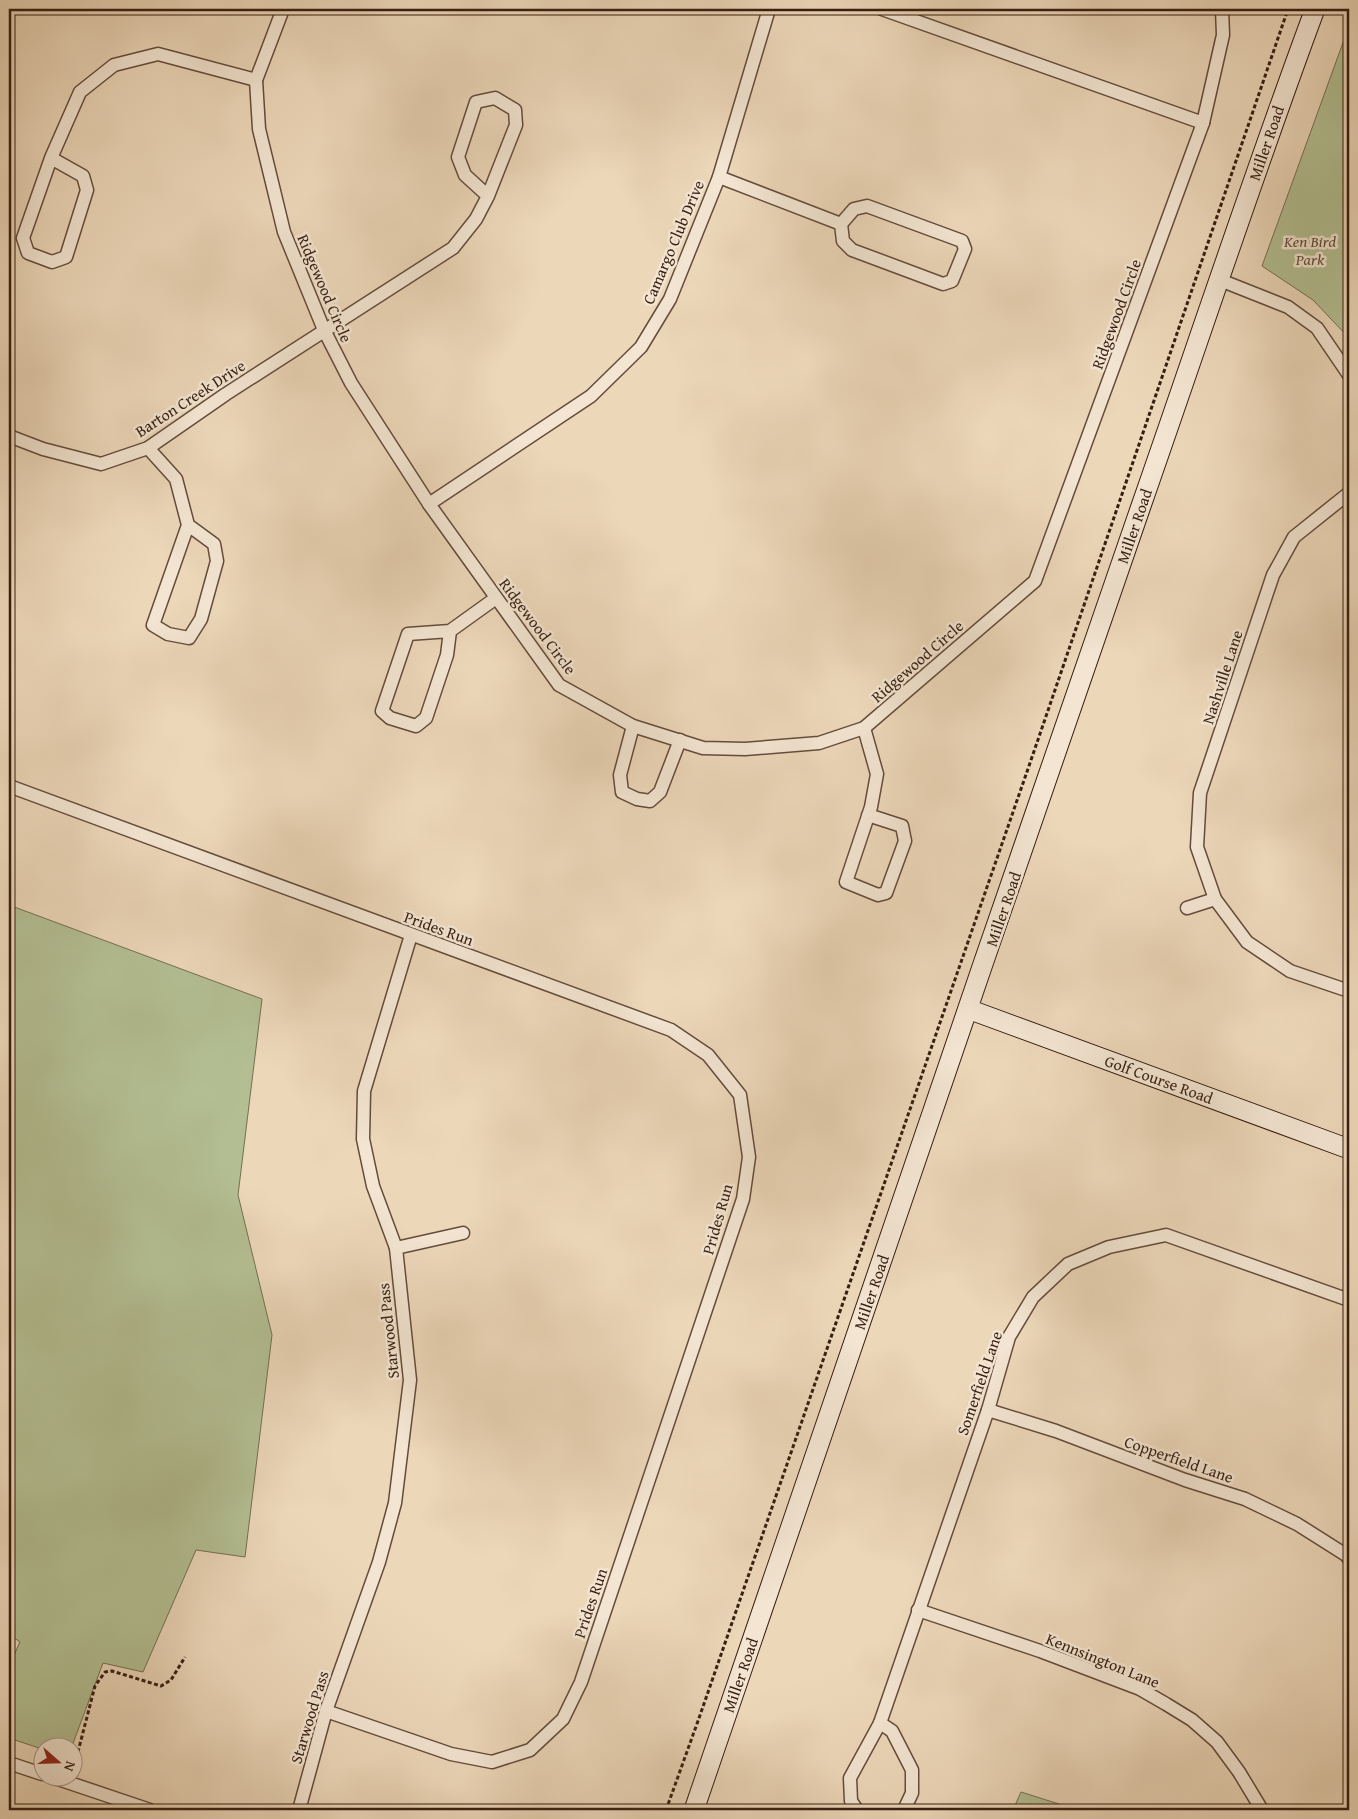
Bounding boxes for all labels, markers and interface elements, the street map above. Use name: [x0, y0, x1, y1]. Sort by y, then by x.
street label: Miller Road: [1242, 102, 1290, 184]
street label: Camargo Club Drive: [636, 176, 710, 308]
park label: Ken Bird Park: [1283, 229, 1336, 271]
street label: Ridgewood Circle: [291, 230, 359, 346]
street label: Ridgewood Circle: [1085, 256, 1147, 372]
street label: Barton Creek Drive: [130, 353, 250, 443]
street label: Miller Road: [1110, 485, 1158, 567]
street label: Ridgewood Circle: [494, 573, 582, 679]
street label: Ridgewood Circle: [866, 614, 968, 708]
street label: Nashville Lane: [1195, 627, 1249, 727]
street label: Miller Road: [979, 868, 1027, 950]
street label: Prides Run: [401, 904, 477, 952]
street label: Golf Course Road: [1101, 1048, 1217, 1110]
street label: Prides Run: [695, 1181, 739, 1257]
street label: Miller Road: [847, 1251, 895, 1333]
street label: Starwood Pass: [371, 1282, 405, 1380]
street label: Somerfield Lane: [950, 1328, 1008, 1438]
street label: Copperfield Lane: [1121, 1429, 1237, 1489]
street label: Prides Run: [567, 1565, 613, 1641]
street label: Kennsington Lane: [1042, 1626, 1164, 1694]
street label: Miller Road: [716, 1634, 764, 1716]
street label: Starwood Pass: [283, 1668, 335, 1766]
north arrow: [32, 1736, 82, 1786]
text: N: [59, 1759, 81, 1775]

